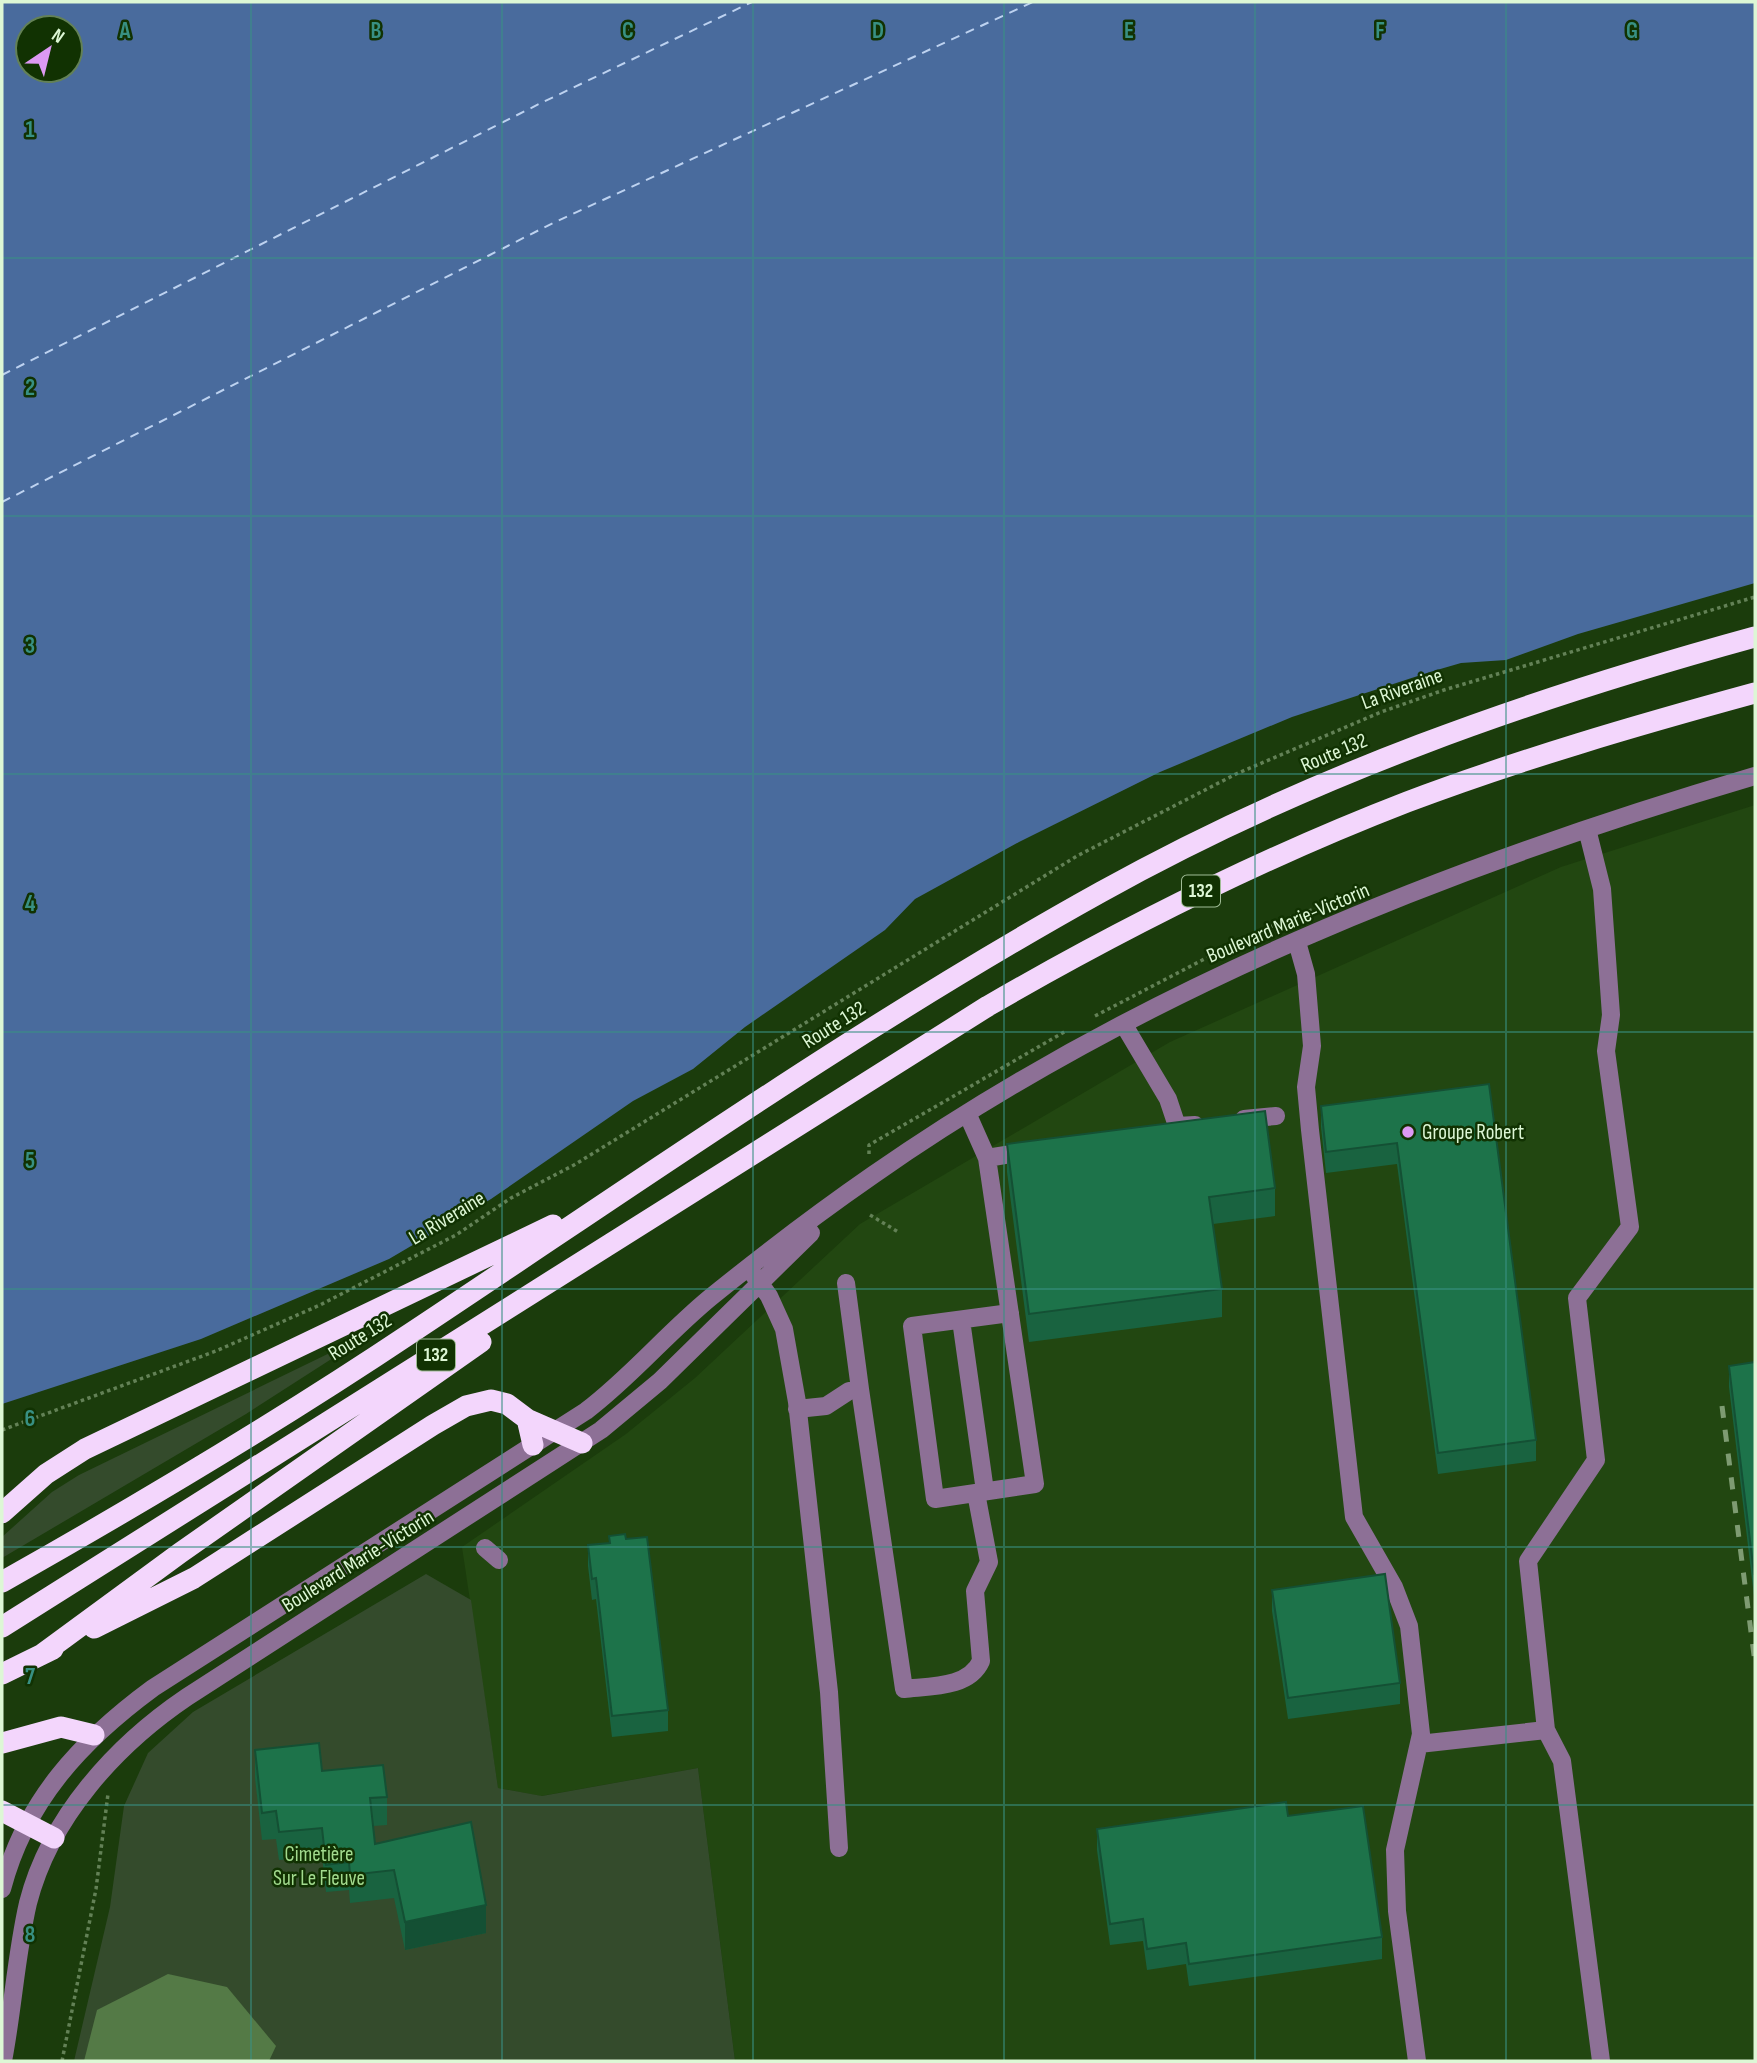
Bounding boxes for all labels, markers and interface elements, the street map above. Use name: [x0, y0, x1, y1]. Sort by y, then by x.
north arrow: [14, 14, 84, 84]
text: A: [119, 17, 132, 45]
text: B: [371, 17, 382, 45]
text: C: [622, 17, 634, 45]
text: D: [872, 17, 884, 45]
text: E: [1124, 17, 1134, 45]
text: F: [1375, 17, 1385, 45]
text: G: [1626, 17, 1638, 45]
text: N: [47, 24, 69, 49]
text: 1: [25, 116, 35, 144]
text: 2: [25, 374, 35, 402]
text: 3: [25, 632, 35, 660]
street label: La Riveraine: [1358, 663, 1446, 715]
street label: Route 132: [1297, 728, 1371, 778]
road number: 132: [1182, 876, 1220, 906]
street label: Boulevard Marie-Victorin: [1203, 877, 1373, 969]
text: 4: [25, 890, 36, 918]
street label: Route 132: [798, 996, 870, 1054]
place label: Groupe Robert: [1422, 1120, 1524, 1145]
marker: Groupe Robert: [1400, 1124, 1416, 1140]
text: 5: [25, 1147, 35, 1175]
street label: La Riveraine: [404, 1186, 490, 1250]
street label: Route 132: [324, 1308, 396, 1366]
road number: 132: [417, 1340, 455, 1371]
text: 6: [25, 1405, 35, 1433]
street label: Boulevard Marie-Victorin: [277, 1504, 439, 1618]
text: 7: [25, 1663, 35, 1691]
park label: Cimetière Sur Le Fleuve: [273, 1842, 365, 1891]
text: 8: [25, 1921, 36, 1949]

